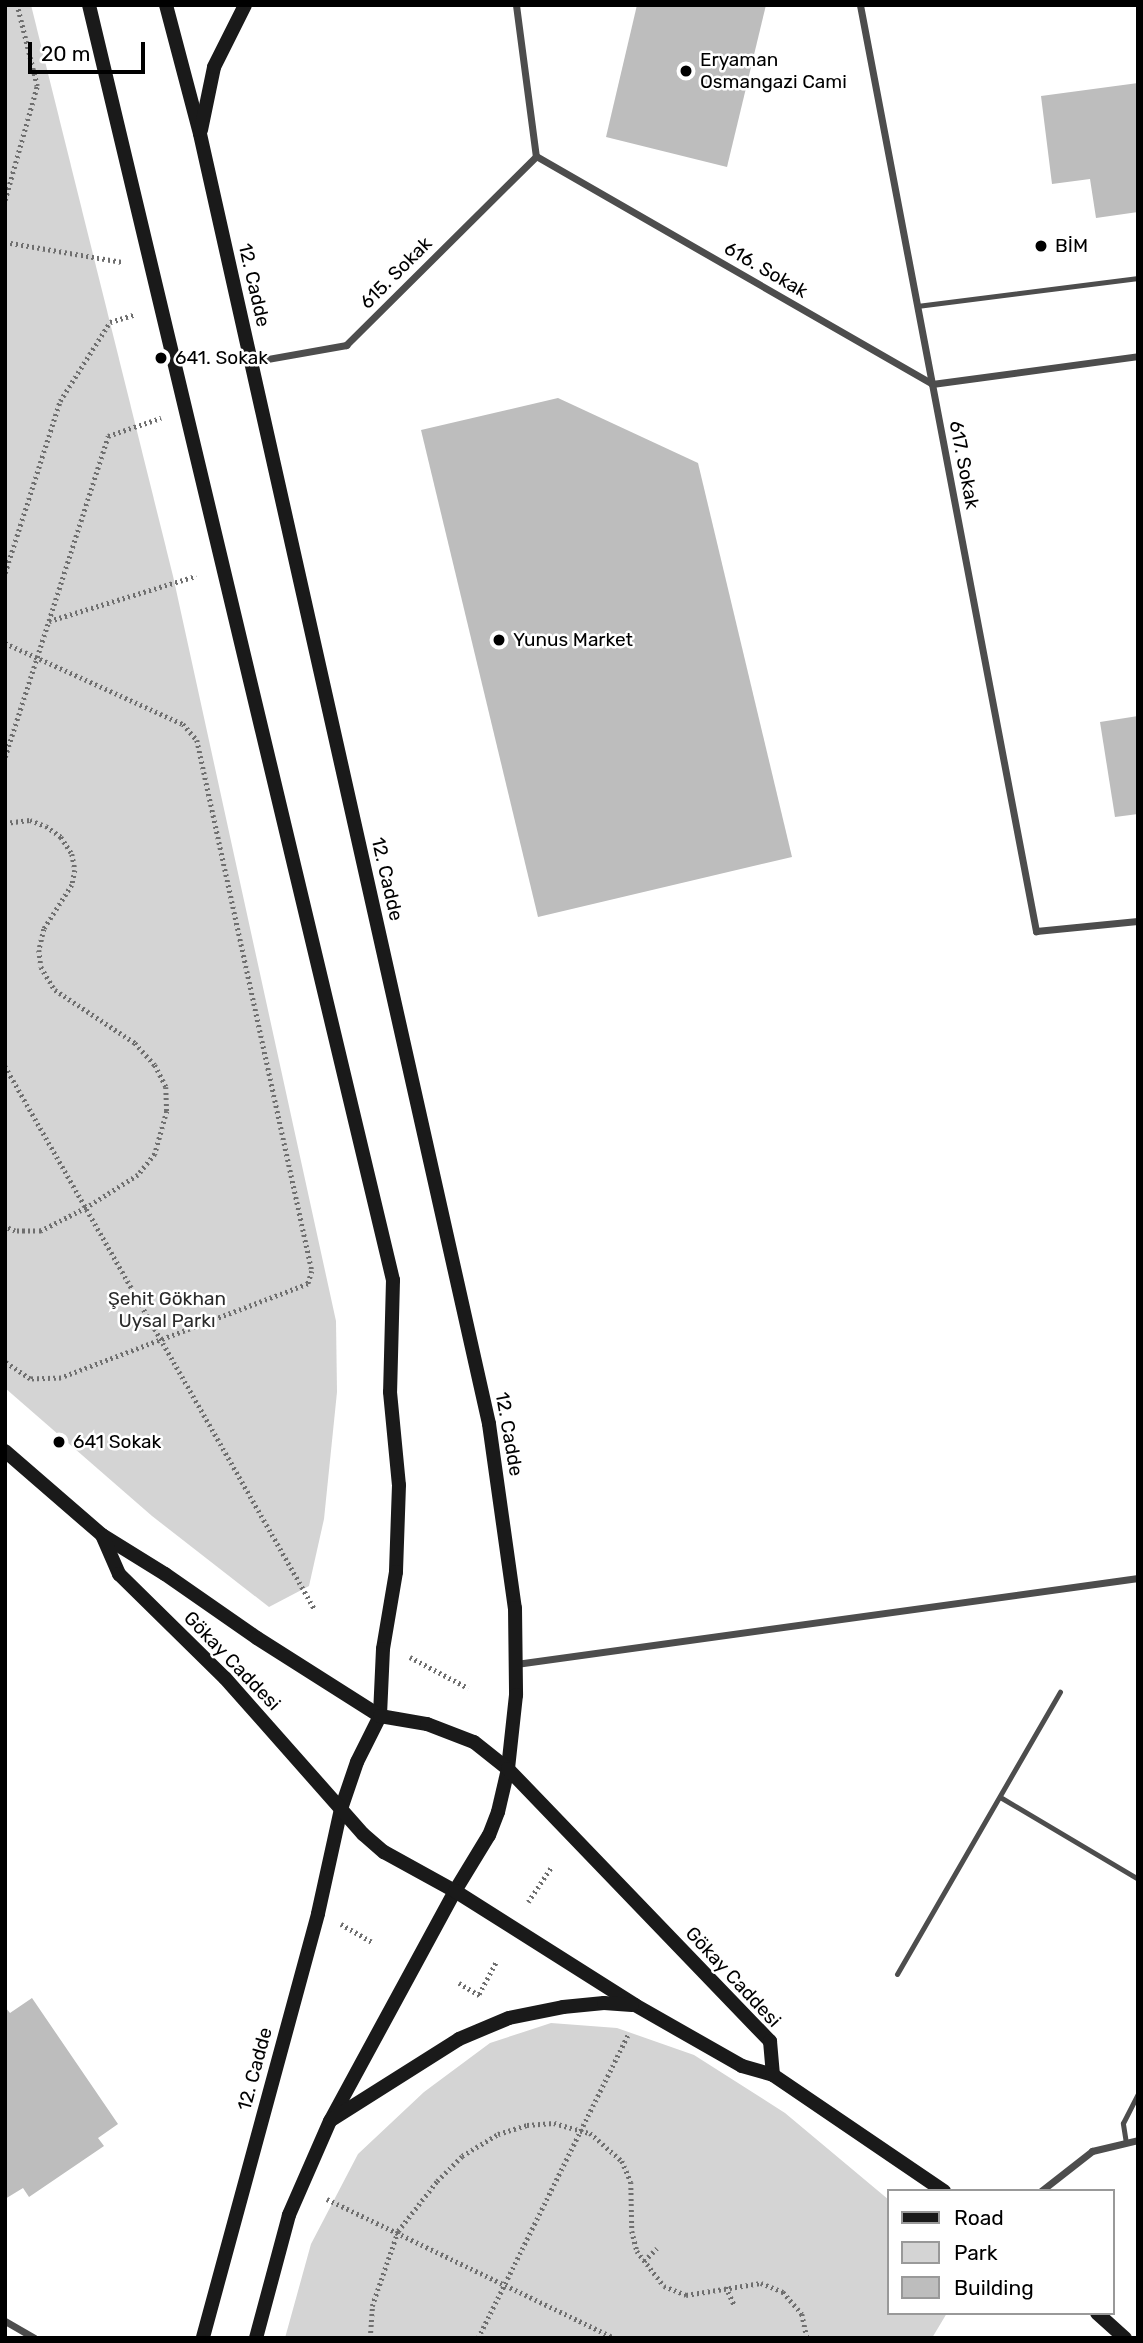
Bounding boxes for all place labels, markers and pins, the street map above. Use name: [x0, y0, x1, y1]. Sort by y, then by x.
place label: Eryaman Osmangazi Cami: [700, 49, 847, 93]
marker: Eryaman Osmangazi Cami: [678, 63, 694, 79]
place label: BİM: [1055, 235, 1088, 257]
marker: BİM: [1033, 238, 1049, 254]
place label: 641. Sokak: [175, 347, 268, 369]
marker: 641. Sokak: [153, 350, 169, 366]
place label: Yunus Market: [513, 629, 633, 651]
marker: Yunus Market: [491, 632, 507, 648]
place label: 641 Sokak: [73, 1431, 161, 1453]
marker: 641 Sokak: [51, 1434, 67, 1450]

